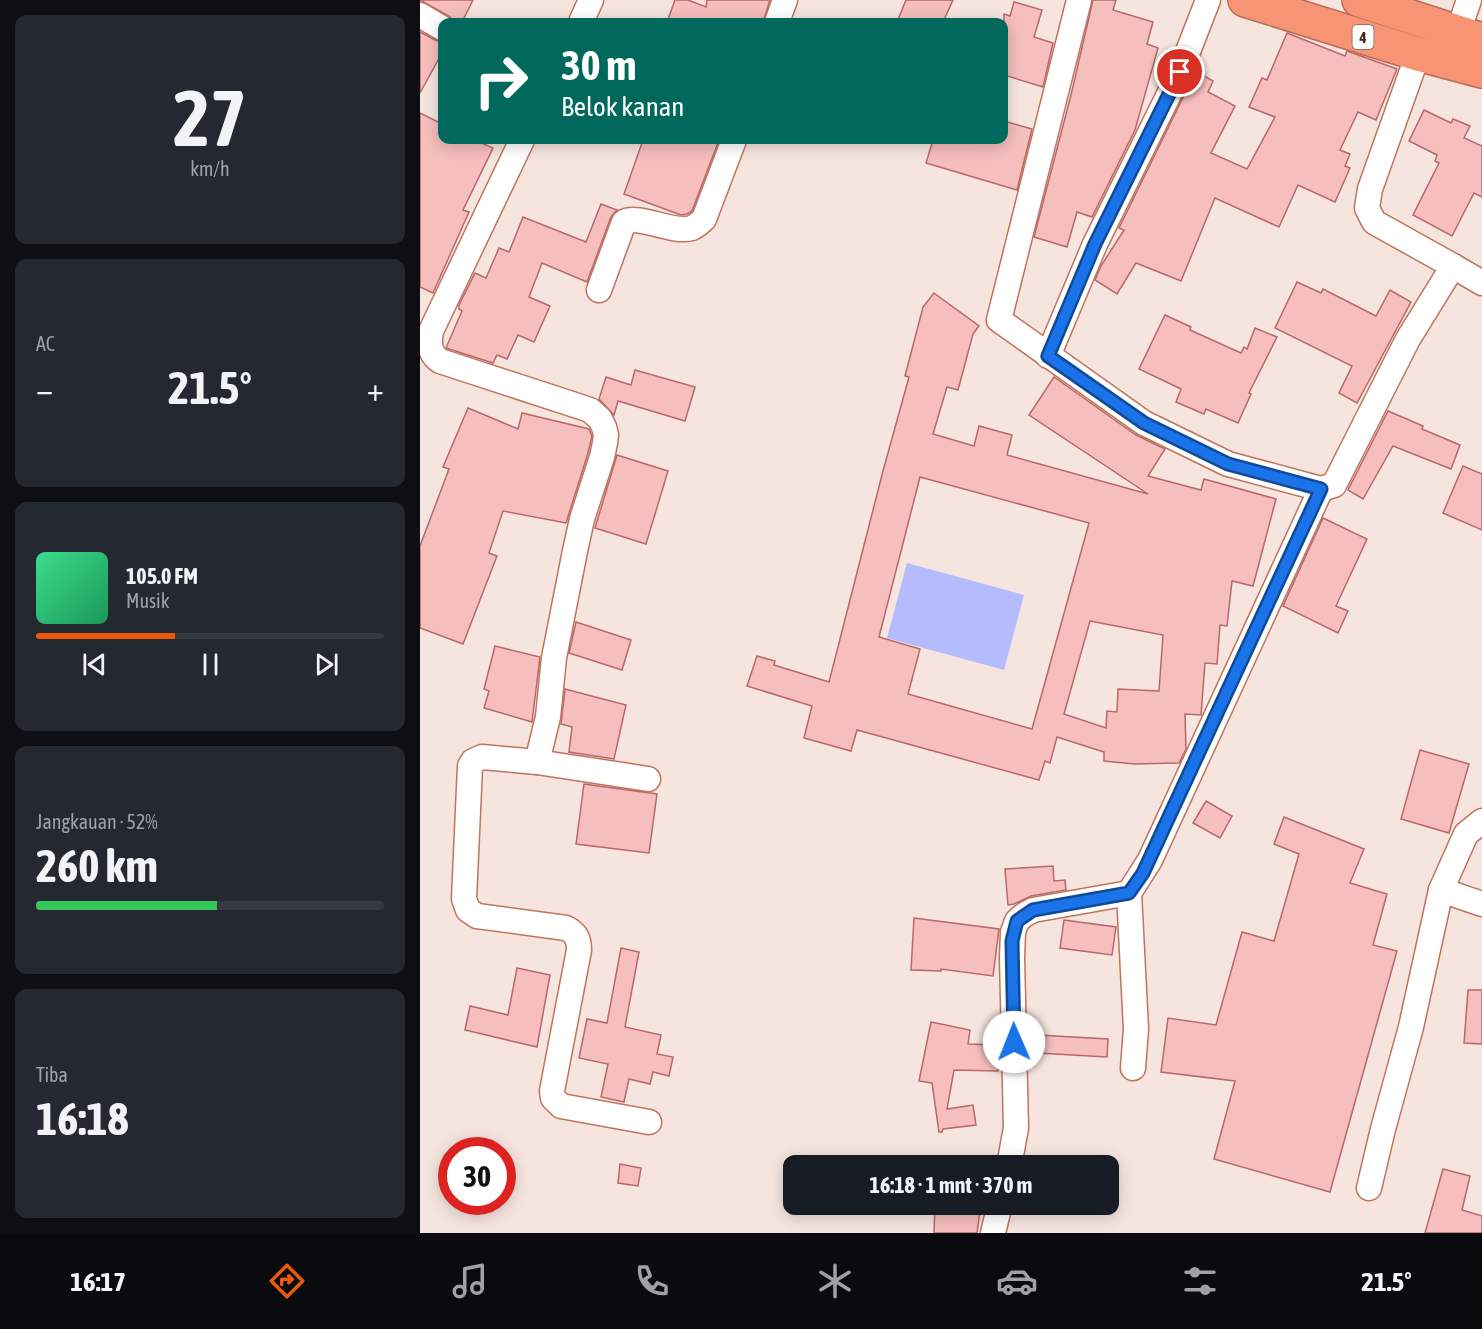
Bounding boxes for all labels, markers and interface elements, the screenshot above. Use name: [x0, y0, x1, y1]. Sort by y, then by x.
road number: 4: [1352, 25, 1374, 49]
text: 30 m: [561, 41, 636, 89]
icon: right: [462, 42, 540, 120]
pin: [1154, 46, 1205, 97]
icon: arrive: [1163, 55, 1196, 88]
text: 27: [173, 73, 247, 163]
text: Belok kanan: [561, 91, 684, 122]
text: km/h: [190, 157, 230, 180]
text: AC: [36, 332, 55, 355]
text: 21.5°: [168, 362, 252, 414]
text: −: [36, 370, 53, 408]
text: +: [367, 370, 384, 408]
text: 105.0 FM: [126, 563, 198, 589]
text: Musik: [126, 589, 170, 612]
icon: previous: [78, 648, 111, 681]
icon: pause: [194, 648, 227, 681]
icon: next: [310, 648, 343, 681]
text: Jangkauan · 52%: [36, 810, 158, 833]
text: 260 km: [36, 840, 158, 892]
position arrow: [982, 1010, 1046, 1074]
text: Tiba: [36, 1063, 68, 1086]
text: 16:18: [36, 1093, 129, 1145]
speed limit sign: 30: [438, 1137, 516, 1215]
text: 16:18 · 1 mnt · 370 m: [870, 1172, 1032, 1198]
icon: directions: [266, 1260, 308, 1302]
icon: music: [449, 1260, 491, 1302]
icon: phone: [631, 1260, 673, 1302]
icon: climate: [814, 1260, 856, 1302]
icon: car: [996, 1260, 1038, 1302]
icon: filters: [1179, 1260, 1221, 1302]
text: 16:17: [70, 1266, 126, 1297]
text: 21.5°: [1361, 1266, 1412, 1297]

